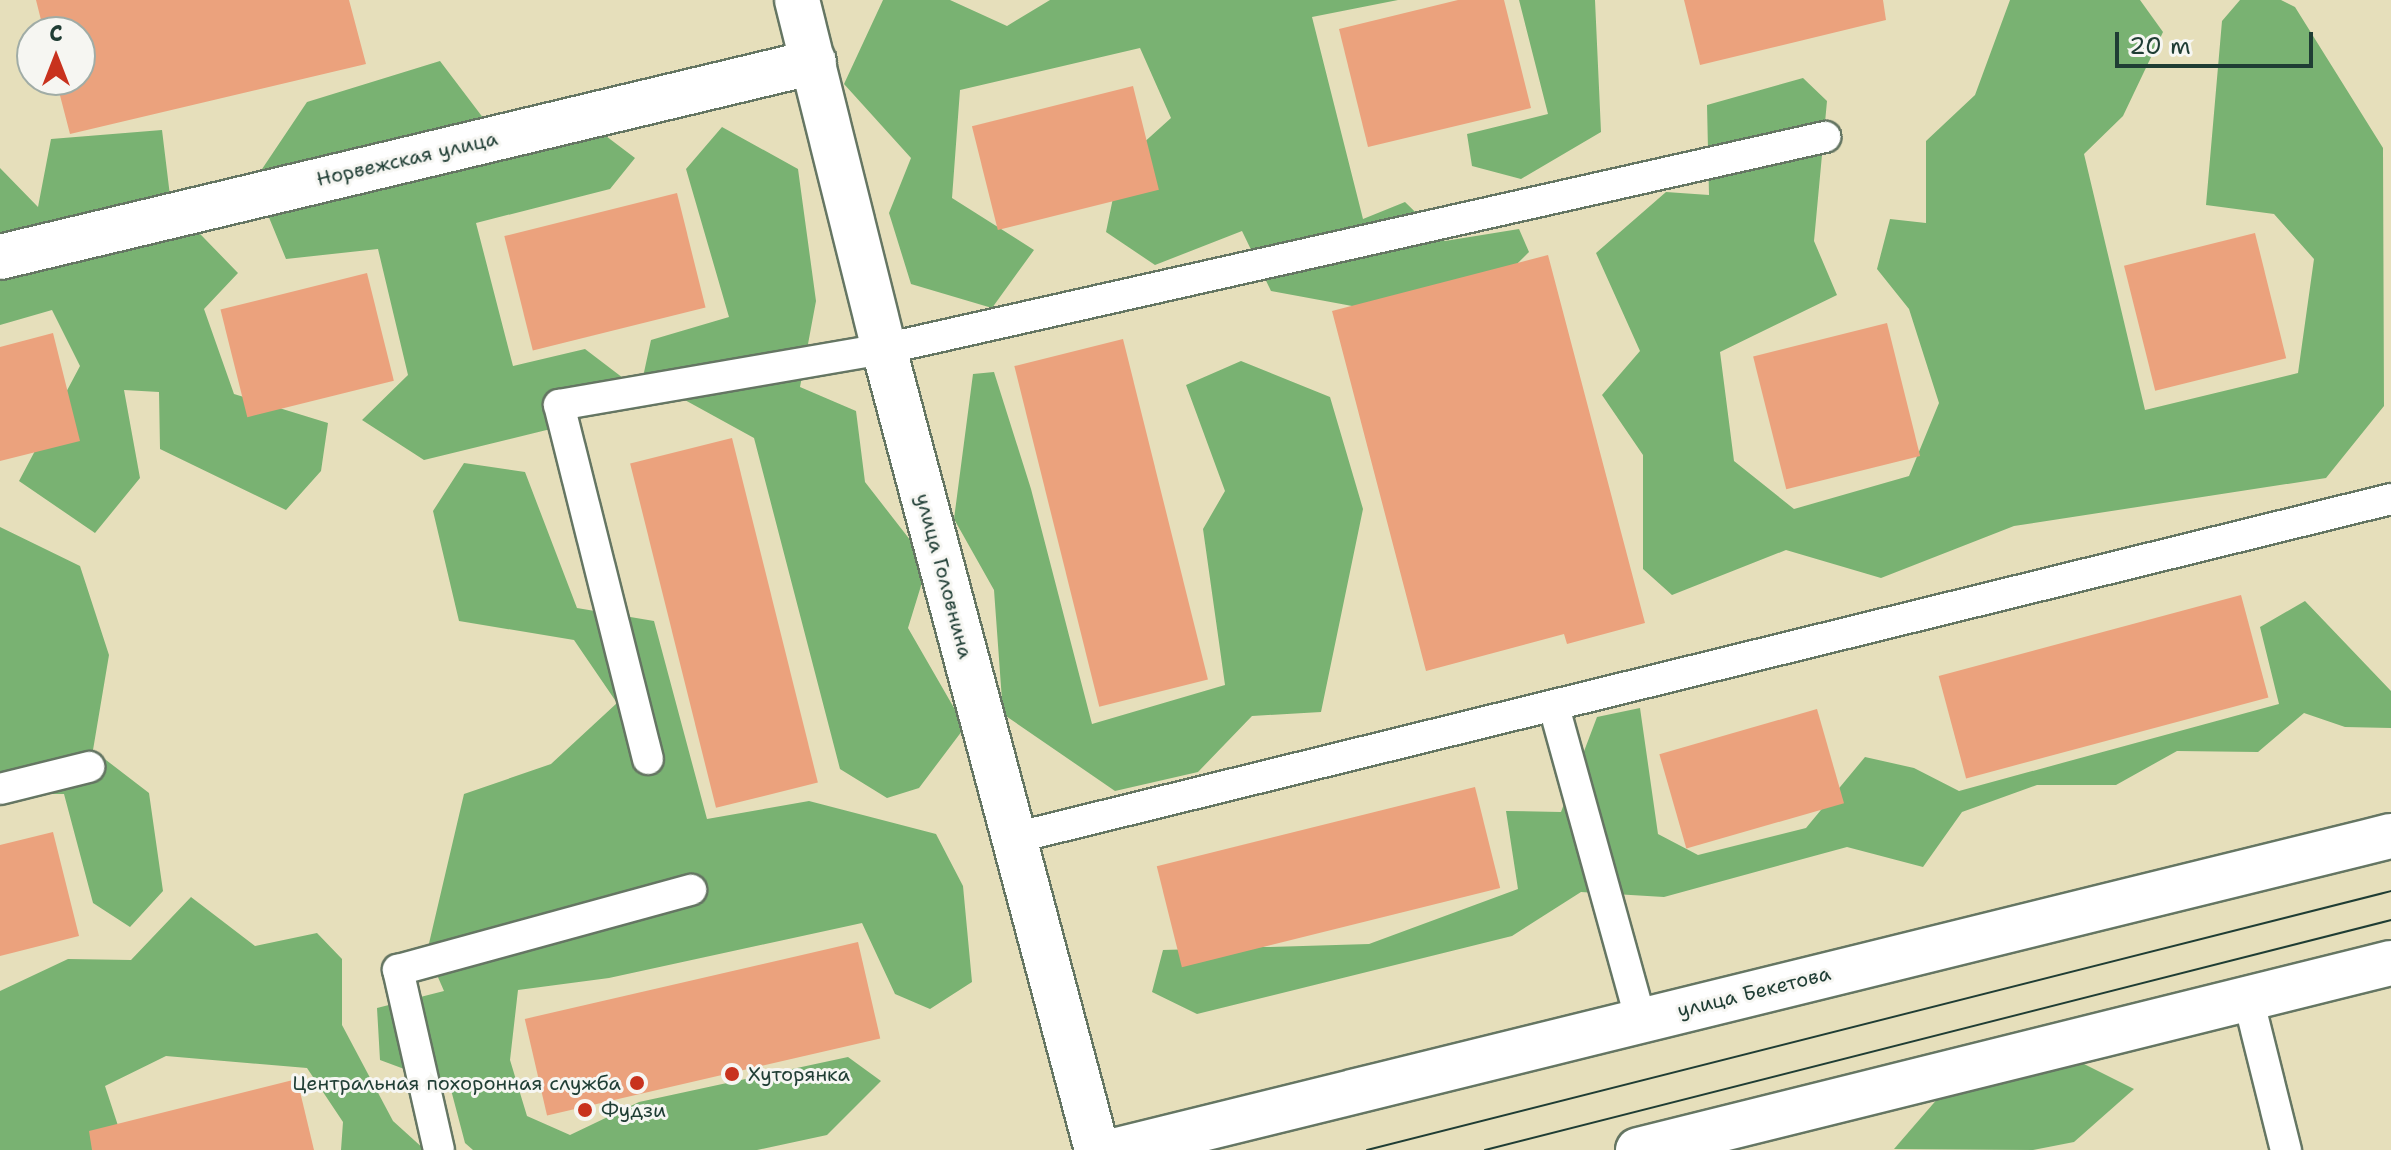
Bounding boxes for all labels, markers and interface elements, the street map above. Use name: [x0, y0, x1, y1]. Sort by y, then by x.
north arrow: [16, 16, 96, 96]
scale bar: [2119, 16, 2317, 66]
text: С: [49, 19, 63, 48]
text: 20 m: [2129, 30, 2191, 62]
street label: Норвежская улица: [314, 126, 500, 192]
street label: улица Головнина: [910, 491, 978, 661]
street label: улица Бекетова: [1675, 961, 1833, 1023]
place label: Хуторянка: [748, 1062, 850, 1086]
marker: Хуторянка: [723, 1065, 741, 1083]
place label: Центральная похоронная служба: [292, 1071, 621, 1095]
marker: Центральная похоронная служба: [628, 1074, 646, 1092]
place label: Фудзи: [601, 1098, 666, 1122]
marker: Фудзи: [576, 1101, 594, 1119]

